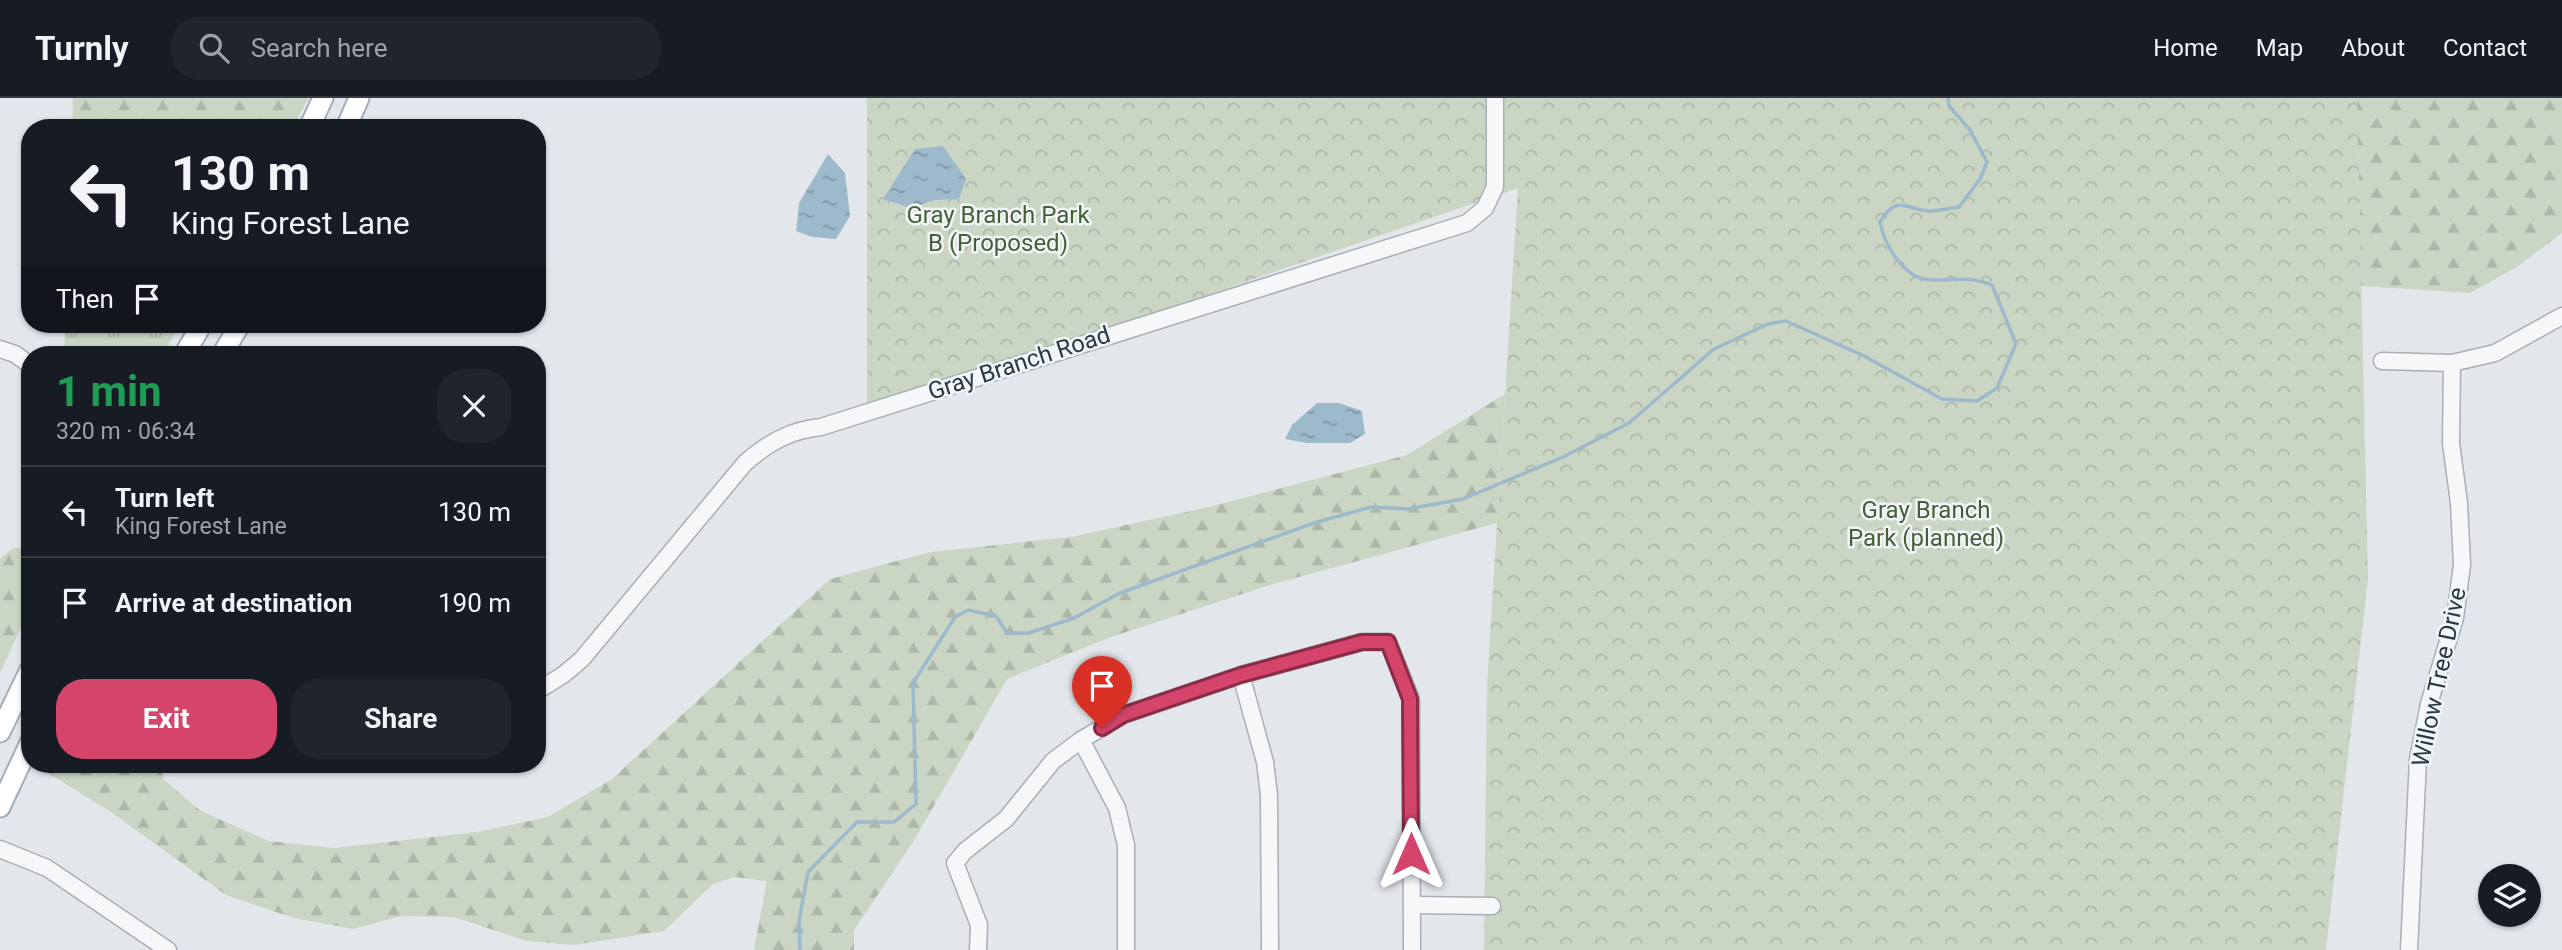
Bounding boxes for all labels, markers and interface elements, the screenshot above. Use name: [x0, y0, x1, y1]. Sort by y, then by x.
search box: [171, 17, 661, 80]
text: Turnly: [35, 29, 129, 68]
icon: search: [195, 29, 233, 67]
text: Search here: [251, 33, 387, 63]
text: Home: [2153, 34, 2218, 62]
text: Map: [2256, 34, 2303, 62]
text: About: [2341, 34, 2405, 62]
text: Contact: [2443, 34, 2527, 62]
text: 130 m: [171, 145, 310, 202]
icon: left: [56, 147, 147, 238]
park label: Gray Branch Park B (Proposed): [906, 201, 1090, 257]
text: King Forest Lane: [171, 204, 410, 242]
icon: arrive: [128, 280, 166, 318]
text: Then: [56, 284, 114, 314]
street label: Gray Branch Road: [924, 320, 1114, 406]
text: 1 min: [56, 367, 162, 416]
button: close: [437, 369, 511, 443]
text: 320 m · 06:34: [56, 418, 195, 445]
text: Turn left: [115, 483, 214, 513]
icon: left: [56, 493, 94, 531]
park label: Gray Branch Park (planned): [1848, 496, 2004, 552]
text: 130 m: [438, 497, 511, 527]
text: King Forest Lane: [115, 513, 287, 540]
icon: arrive: [56, 584, 94, 622]
street label: Willow Tree Drive: [2406, 585, 2472, 769]
text: Arrive at destination: [115, 588, 352, 618]
text: 190 m: [438, 588, 511, 618]
pin: [1072, 656, 1132, 728]
icon: arrive: [1083, 667, 1121, 705]
button: Exit: [56, 679, 277, 759]
button: Share: [291, 679, 511, 759]
position arrow: [1374, 817, 1448, 891]
map controls: [2478, 864, 2541, 927]
button: layers: [2478, 864, 2541, 927]

